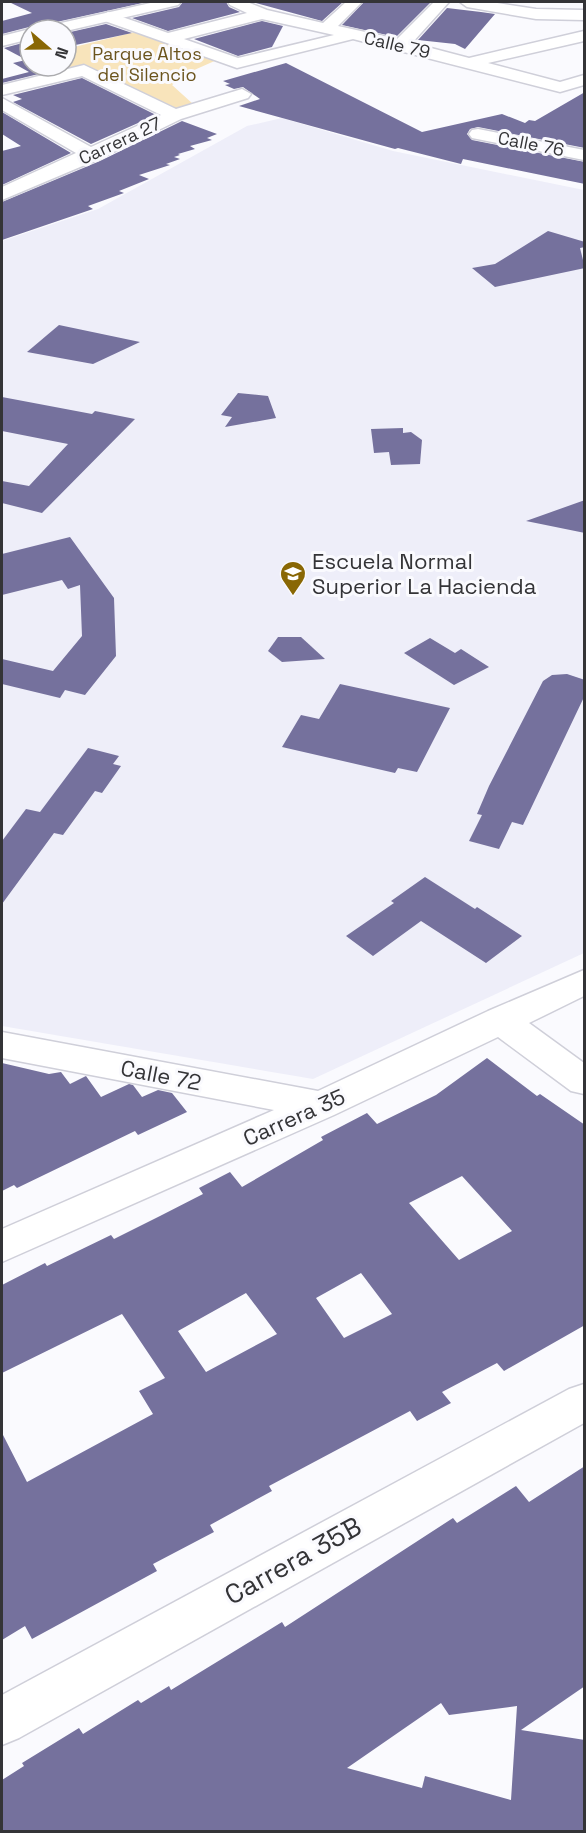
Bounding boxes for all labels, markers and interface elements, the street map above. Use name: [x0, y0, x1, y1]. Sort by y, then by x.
north arrow: [18, 18, 78, 78]
street label: Calle 79: [362, 26, 432, 63]
park label: Parque Altos del Silencio: [92, 42, 202, 86]
text: N: [50, 44, 73, 62]
street label: Carrera 27: [75, 111, 165, 170]
street label: Calle 76: [496, 126, 566, 161]
place label: Escuela Normal Superior La Hacienda: [312, 547, 537, 600]
school or university icon: Escuela Normal Superior La Hacienda: [278, 559, 308, 597]
street label: Calle 72: [118, 1053, 204, 1097]
street label: Carrera 35: [239, 1082, 349, 1152]
street label: Carrera 35B: [218, 1509, 367, 1613]

